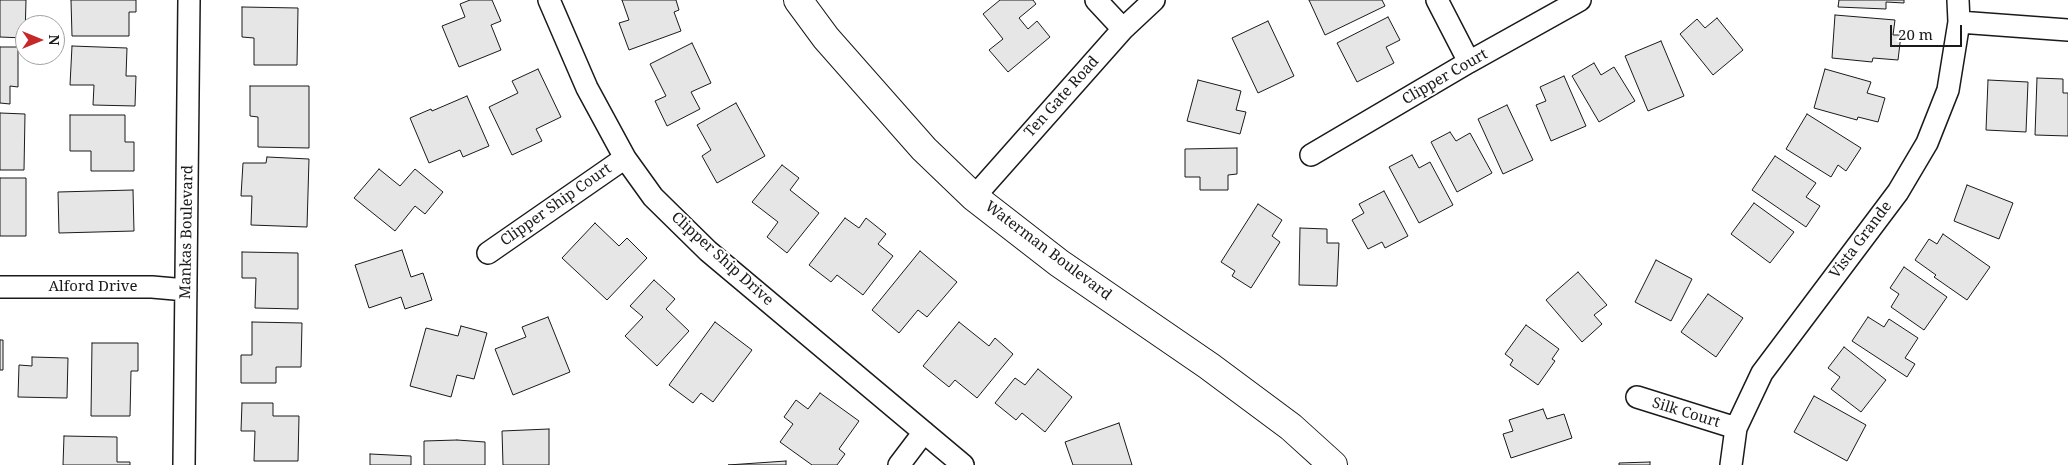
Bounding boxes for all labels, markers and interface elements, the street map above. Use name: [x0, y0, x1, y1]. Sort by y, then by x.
north arrow: [15, 15, 65, 65]
scale bar: [1893, 15, 1966, 47]
text: 20 m: [1898, 24, 1933, 44]
text: N: [45, 34, 64, 46]
street label: Clipper Court: [1399, 45, 1491, 109]
street label: Ten Gate Road: [1021, 53, 1103, 141]
street label: Clipper Ship Court: [497, 160, 615, 250]
street label: Mankas Boulevard: [177, 165, 197, 299]
street label: Waterman Boulevard: [981, 198, 1115, 304]
street label: Vista Grande: [1826, 198, 1896, 282]
street label: Clipper Ship Drive: [667, 208, 777, 310]
street label: Alford Drive: [48, 278, 138, 296]
street label: Silk Court: [1650, 394, 1722, 432]

